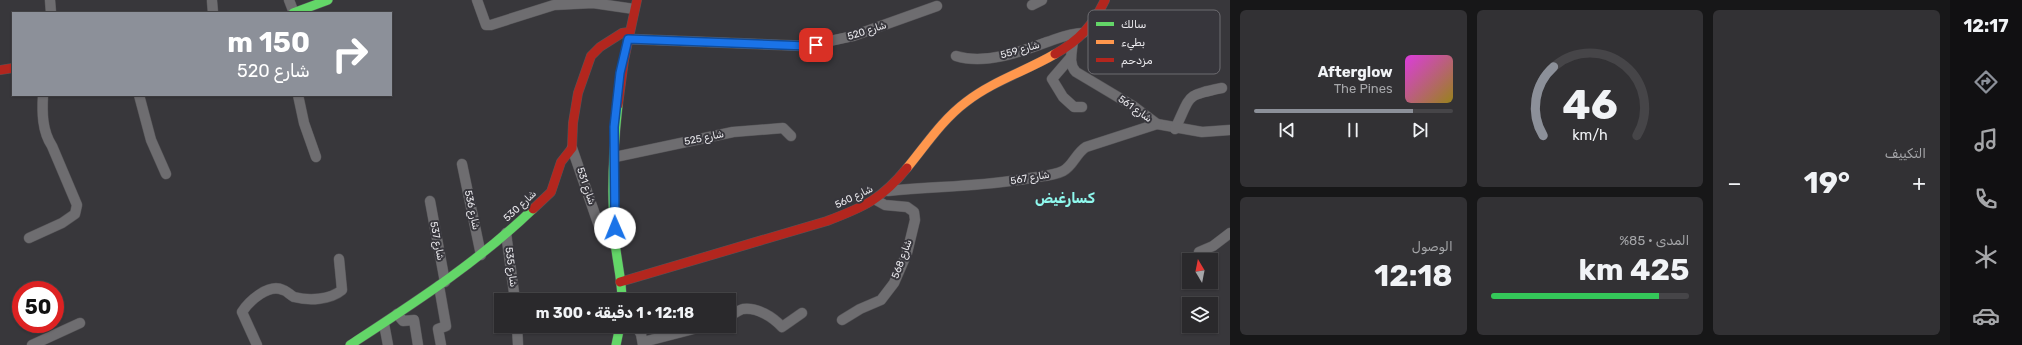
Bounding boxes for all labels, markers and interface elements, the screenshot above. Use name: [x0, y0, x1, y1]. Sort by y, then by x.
legend: [1088, 10, 1220, 74]
text: 12:17: [1963, 15, 2009, 37]
text: سالك: [1121, 18, 1146, 31]
street label: شارع 520: [846, 19, 888, 44]
text: 150 m: [227, 26, 310, 59]
icon: right: [324, 28, 376, 80]
pin: [799, 28, 833, 62]
icon: arrive: [805, 34, 827, 56]
text: بطيء: [1121, 36, 1145, 51]
street label: شارع 559: [999, 39, 1041, 62]
text: مزدحم: [1121, 54, 1153, 68]
text: شارع 520: [237, 60, 310, 82]
text: Afterglow: [1318, 63, 1393, 81]
icon: directions: [1972, 68, 2000, 96]
text: 46: [1562, 80, 1618, 129]
text: The Pines: [1334, 81, 1393, 96]
street label: شارع 561: [1115, 93, 1154, 126]
icon: previous: [1276, 119, 1298, 141]
icon: pause: [1342, 119, 1364, 141]
icon: next: [1409, 119, 1431, 141]
icon: music: [1972, 126, 2000, 154]
text: km/h: [1572, 127, 1608, 144]
street label: شارع 525: [683, 128, 725, 149]
text: التكييف: [1885, 146, 1926, 161]
text: 19°: [1804, 165, 1850, 201]
street label: شارع 531: [573, 166, 598, 207]
street label: شارع 567: [1010, 169, 1051, 188]
text: −: [1727, 170, 1742, 197]
text: +: [1912, 170, 1926, 197]
street label: شارع 560: [833, 183, 875, 212]
icon: phone: [1972, 185, 2000, 213]
street label: شارع 530: [501, 188, 540, 225]
street label: شارع 536: [461, 189, 482, 231]
district label: كسارغيض: [1035, 190, 1095, 207]
position arrow: [594, 207, 636, 249]
street label: شارع 537: [426, 220, 447, 262]
text: المدى · 85%: [1619, 233, 1689, 248]
street label: شارع 568: [889, 238, 916, 281]
text: الوصول: [1412, 239, 1453, 254]
icon: climate: [1972, 243, 2000, 271]
street label: شارع 535: [502, 246, 519, 288]
text: 425 km: [1579, 252, 1689, 288]
north arrow: [1182, 253, 1218, 289]
map controls: [1182, 253, 1218, 333]
text: 12:18: [1374, 258, 1453, 294]
speed limit sign: 50: [12, 281, 64, 333]
button: layers: [1182, 297, 1218, 333]
icon: car: [1972, 302, 2000, 330]
text: 12:18 · 1 دقيقة · 300 m: [536, 304, 694, 322]

